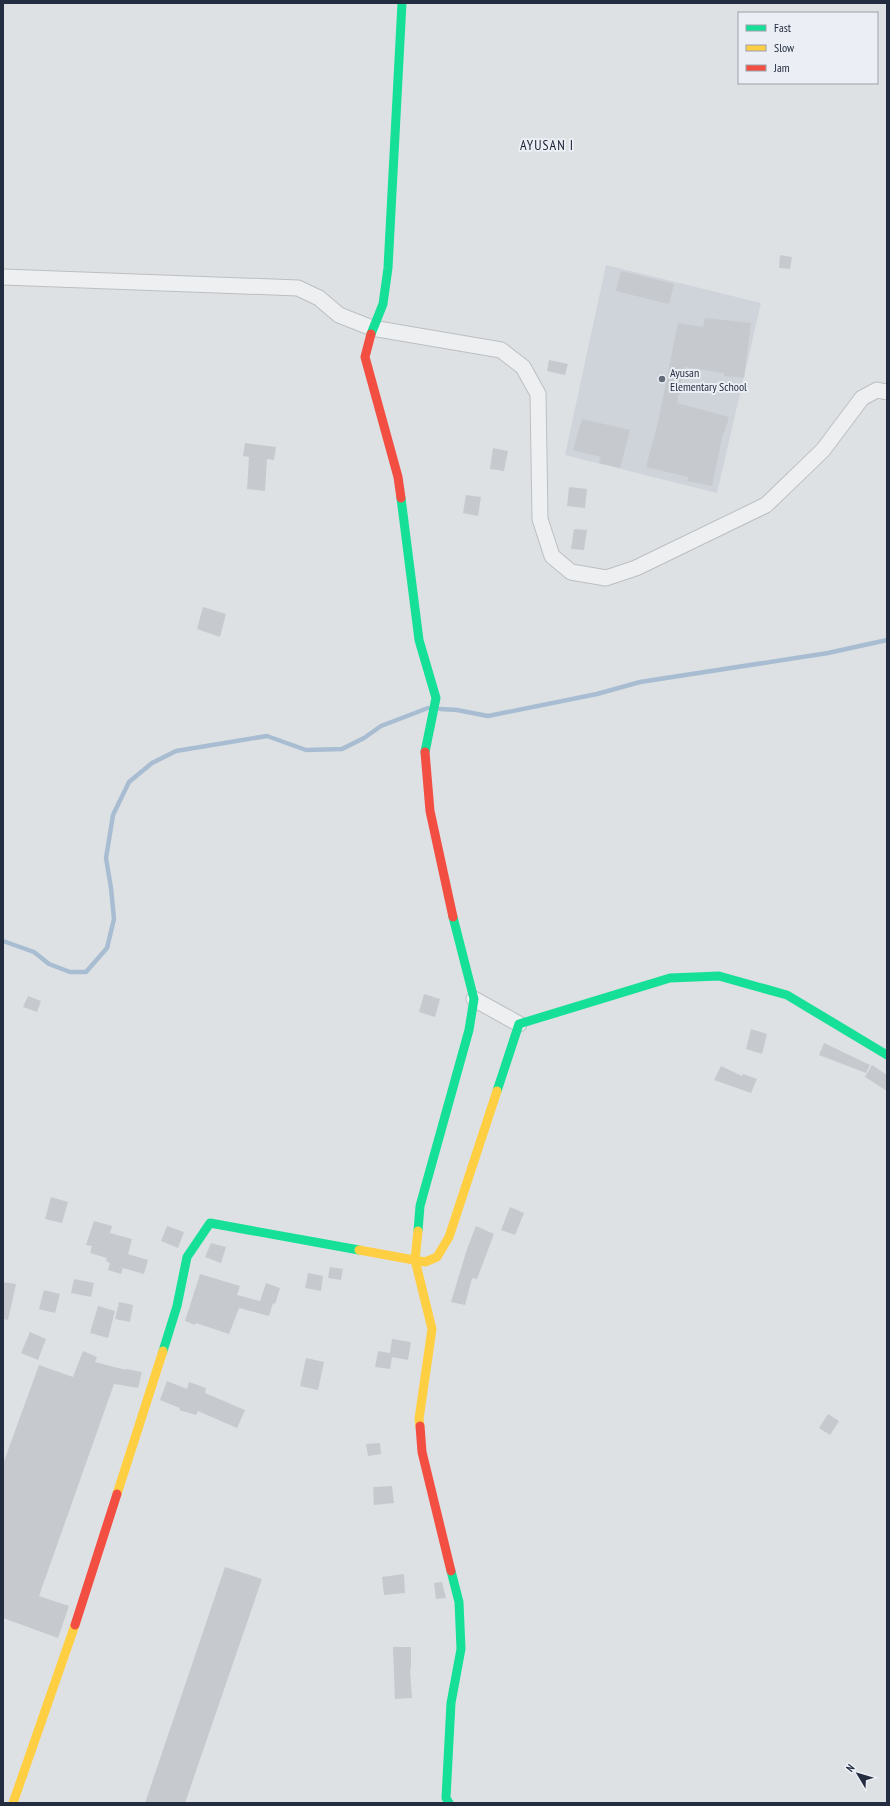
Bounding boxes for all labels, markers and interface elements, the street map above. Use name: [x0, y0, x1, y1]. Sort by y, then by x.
legend: [738, 12, 878, 84]
text: Fast: [774, 20, 792, 35]
text: Slow: [774, 40, 795, 55]
text: Jam: [773, 60, 790, 75]
district label: AYUSAN I: [520, 136, 574, 154]
place label: Ayusan Elementary School: [670, 365, 747, 394]
marker: Ayusan Elementary School: [657, 374, 667, 384]
north arrow: [838, 1754, 878, 1794]
text: N: [843, 1761, 857, 1774]

